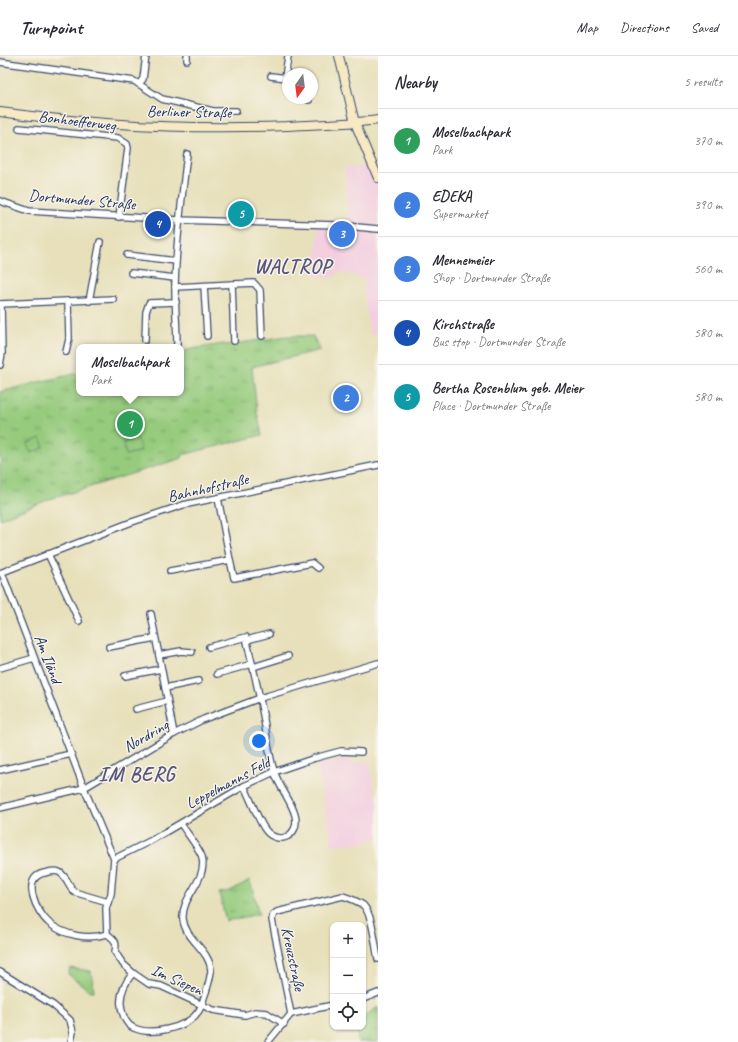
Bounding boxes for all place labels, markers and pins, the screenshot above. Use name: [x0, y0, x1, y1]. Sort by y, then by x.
pin: 5: [228, 199, 254, 229]
pin: 4: [145, 209, 171, 239]
pin: 3: [329, 219, 355, 249]
pin: 2: [333, 383, 359, 413]
pin: 1: [117, 409, 143, 439]

